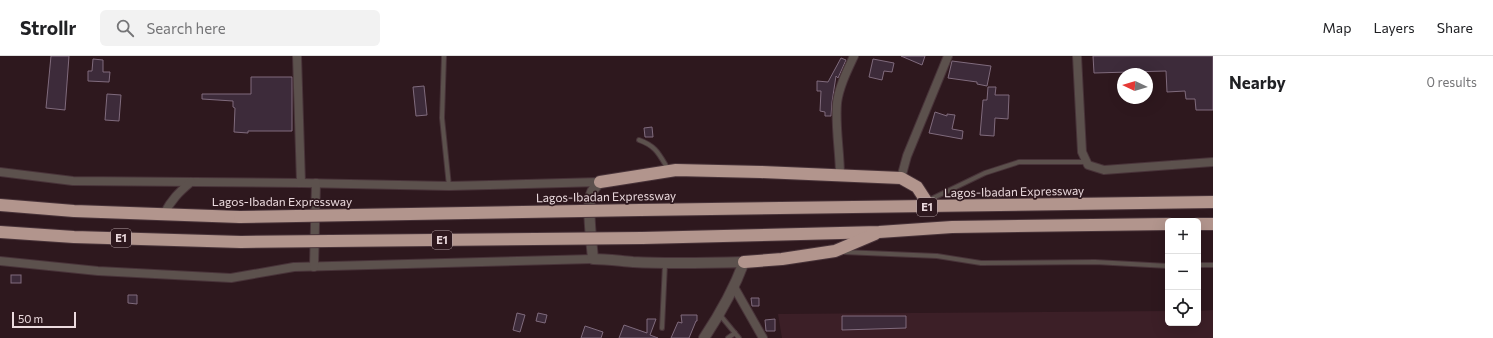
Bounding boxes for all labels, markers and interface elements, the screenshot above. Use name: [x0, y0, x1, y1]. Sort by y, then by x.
search box: [100, 10, 380, 46]
text: Strollr: [20, 16, 76, 39]
icon: search: [114, 17, 136, 39]
text: Search here: [146, 19, 226, 37]
text: Map: [1323, 19, 1351, 36]
text: Layers: [1373, 19, 1415, 36]
text: Share: [1437, 19, 1473, 36]
north arrow: [1117, 68, 1153, 104]
text: Nearby: [1229, 72, 1286, 93]
text: 0 results: [1426, 74, 1477, 90]
street label: Lagos-Ibadan Expressway: [944, 183, 1084, 199]
street label: Lagos-Ibadan Expressway: [536, 188, 676, 204]
street label: Lagos-Ibadan Expressway: [212, 194, 352, 208]
road number: E1: [917, 198, 937, 216]
map controls: [1165, 218, 1201, 326]
button: +: [1165, 218, 1201, 254]
road number: E1: [111, 229, 131, 247]
road number: E1: [432, 231, 452, 249]
button: −: [1165, 254, 1201, 290]
button: locate: [1165, 290, 1201, 326]
scale bar: [12, 310, 76, 329]
text: 50 m: [18, 312, 43, 325]

